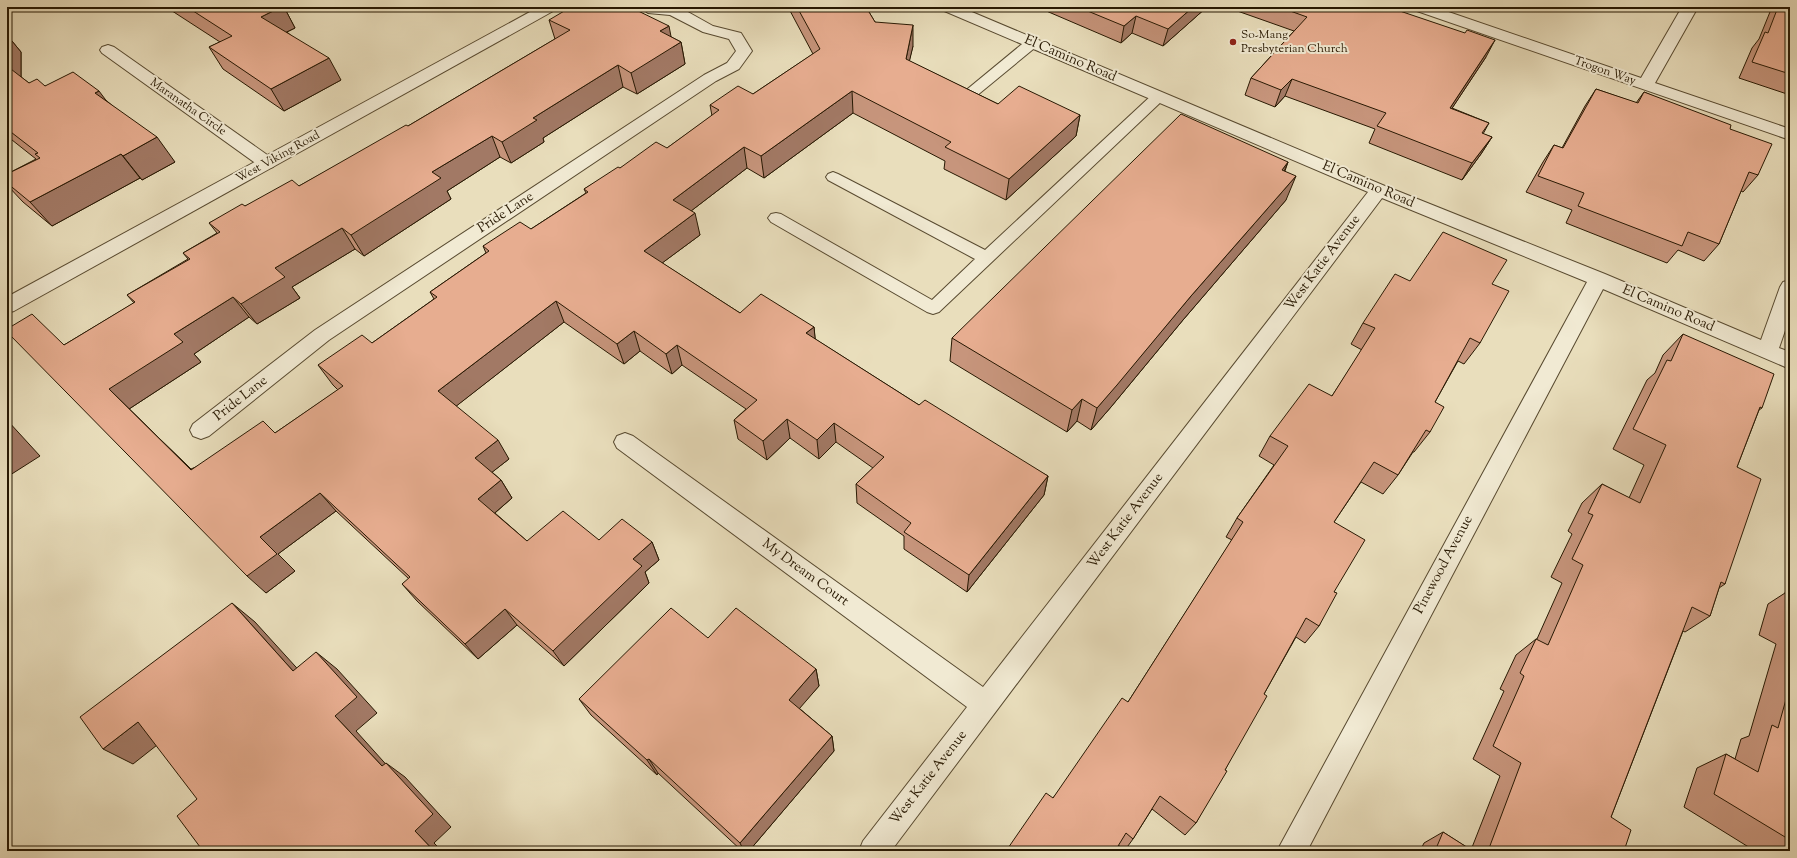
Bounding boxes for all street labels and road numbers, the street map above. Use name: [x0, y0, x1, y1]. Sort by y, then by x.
street label: El Camino Road: [1021, 31, 1119, 88]
street label: Trogon Way: [1572, 52, 1638, 90]
street label: Maranatha Circle: [146, 74, 230, 140]
street label: West Viking Road: [233, 126, 324, 188]
street label: El Camino Road: [1319, 157, 1417, 214]
street label: Pride Lane: [474, 187, 538, 239]
street label: West Katie Avenue: [1280, 211, 1366, 315]
street label: El Camino Road: [1619, 281, 1717, 338]
street label: Pride Lane: [210, 372, 272, 426]
street label: West Katie Avenue: [1083, 469, 1169, 573]
street label: Pinewood Avenue: [1410, 512, 1478, 618]
street label: My Dream Court: [757, 535, 853, 612]
street label: West Katie Avenue: [886, 726, 972, 830]

